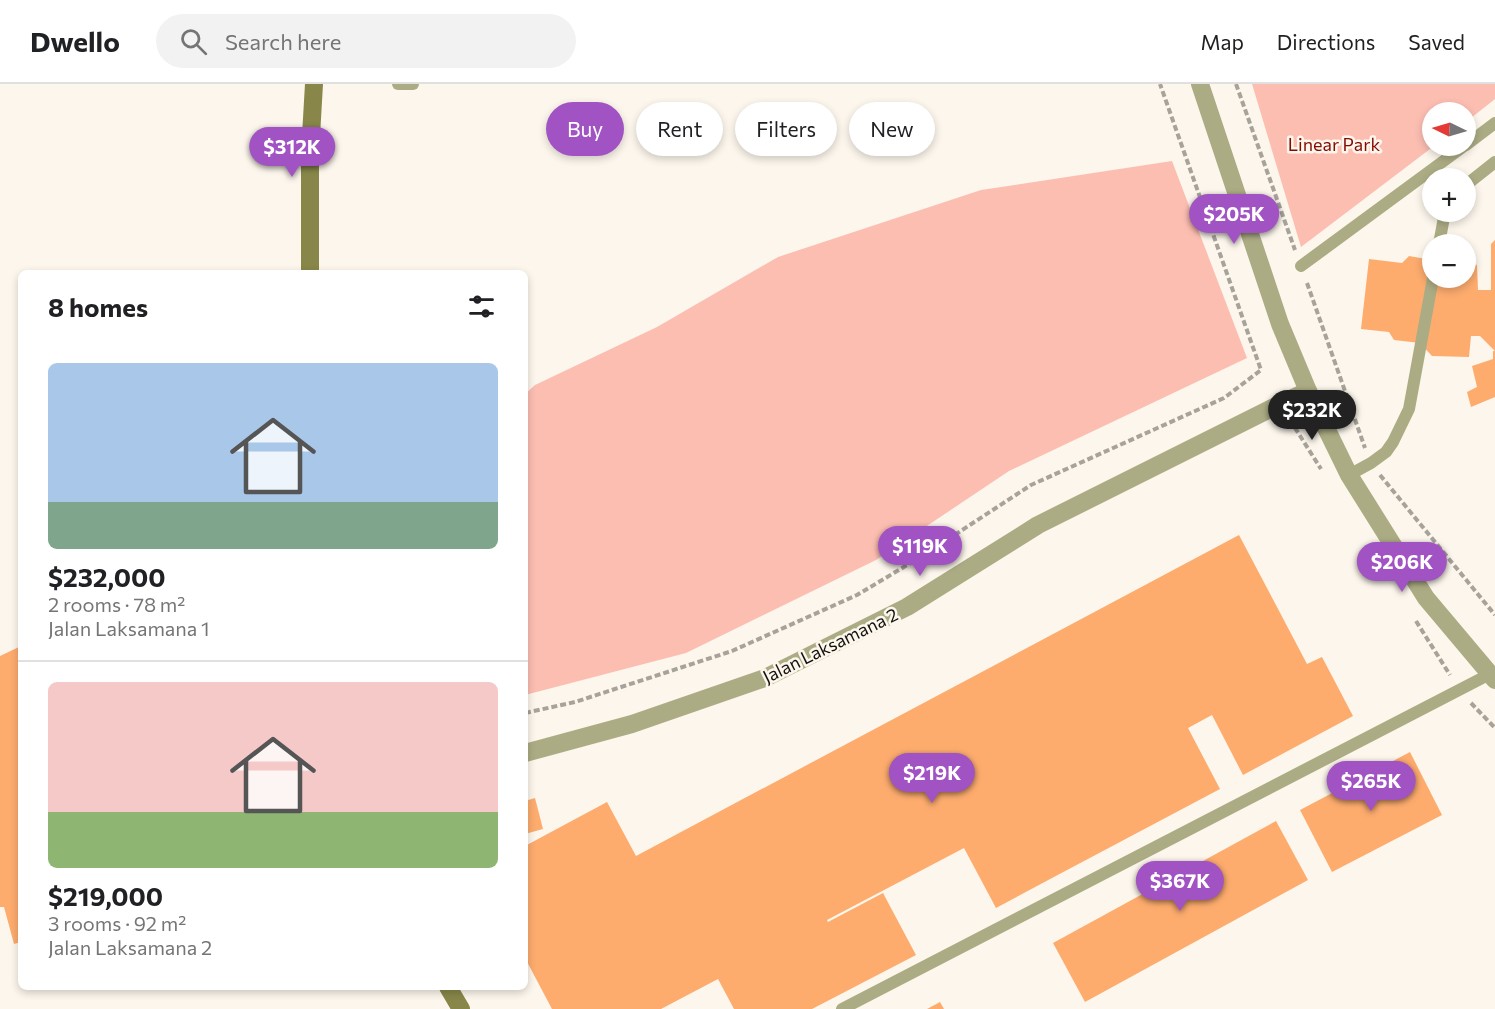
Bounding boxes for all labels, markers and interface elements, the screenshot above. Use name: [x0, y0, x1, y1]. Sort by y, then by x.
search box: [156, 14, 576, 68]
text: Dwello: [30, 24, 120, 58]
icon: search: [177, 25, 210, 58]
text: Search here: [225, 28, 341, 55]
text: Map: [1201, 29, 1244, 54]
text: Directions: [1277, 29, 1375, 54]
text: Saved: [1408, 29, 1465, 54]
chip: Buy: [546, 102, 624, 156]
chip: Rent: [636, 102, 723, 156]
chip: Filters: [735, 102, 837, 156]
chip: New: [849, 102, 935, 156]
north arrow: [1422, 102, 1476, 156]
map controls: [1422, 102, 1476, 288]
pin: $312K: [250, 127, 334, 178]
park label: Linear Park: [1288, 133, 1380, 155]
text: $312K: [263, 134, 321, 158]
button: +: [1422, 168, 1476, 222]
pin: $205K: [1192, 194, 1276, 245]
text: $205K: [1203, 201, 1265, 225]
button: −: [1422, 234, 1476, 288]
icon: filters: [465, 290, 498, 323]
text: 8 homes: [48, 291, 148, 322]
pin: $232K: [1270, 390, 1354, 441]
text: $232K: [1282, 397, 1342, 421]
icon: home: [219, 402, 327, 510]
pin: $119K: [878, 526, 962, 577]
text: $119K: [892, 533, 948, 557]
pin: $206K: [1360, 542, 1444, 593]
text: $206K: [1371, 549, 1433, 573]
text: $232,000: [48, 561, 165, 592]
text: 2 rooms · 78 m²: [48, 592, 185, 616]
street label: Jalan Laksamana 2: [759, 603, 901, 687]
text: Jalan Laksamana 1: [48, 616, 210, 640]
icon: home: [219, 721, 327, 829]
pin: $219K: [890, 753, 974, 804]
text: $219K: [903, 760, 961, 784]
pin: $265K: [1329, 761, 1413, 812]
text: $265K: [1341, 768, 1401, 792]
pin: $367K: [1138, 861, 1222, 912]
text: $367K: [1150, 868, 1210, 892]
text: $219,000: [48, 880, 163, 911]
text: 3 rooms · 92 m²: [48, 911, 186, 935]
text: Jalan Laksamana 2: [48, 935, 212, 959]

